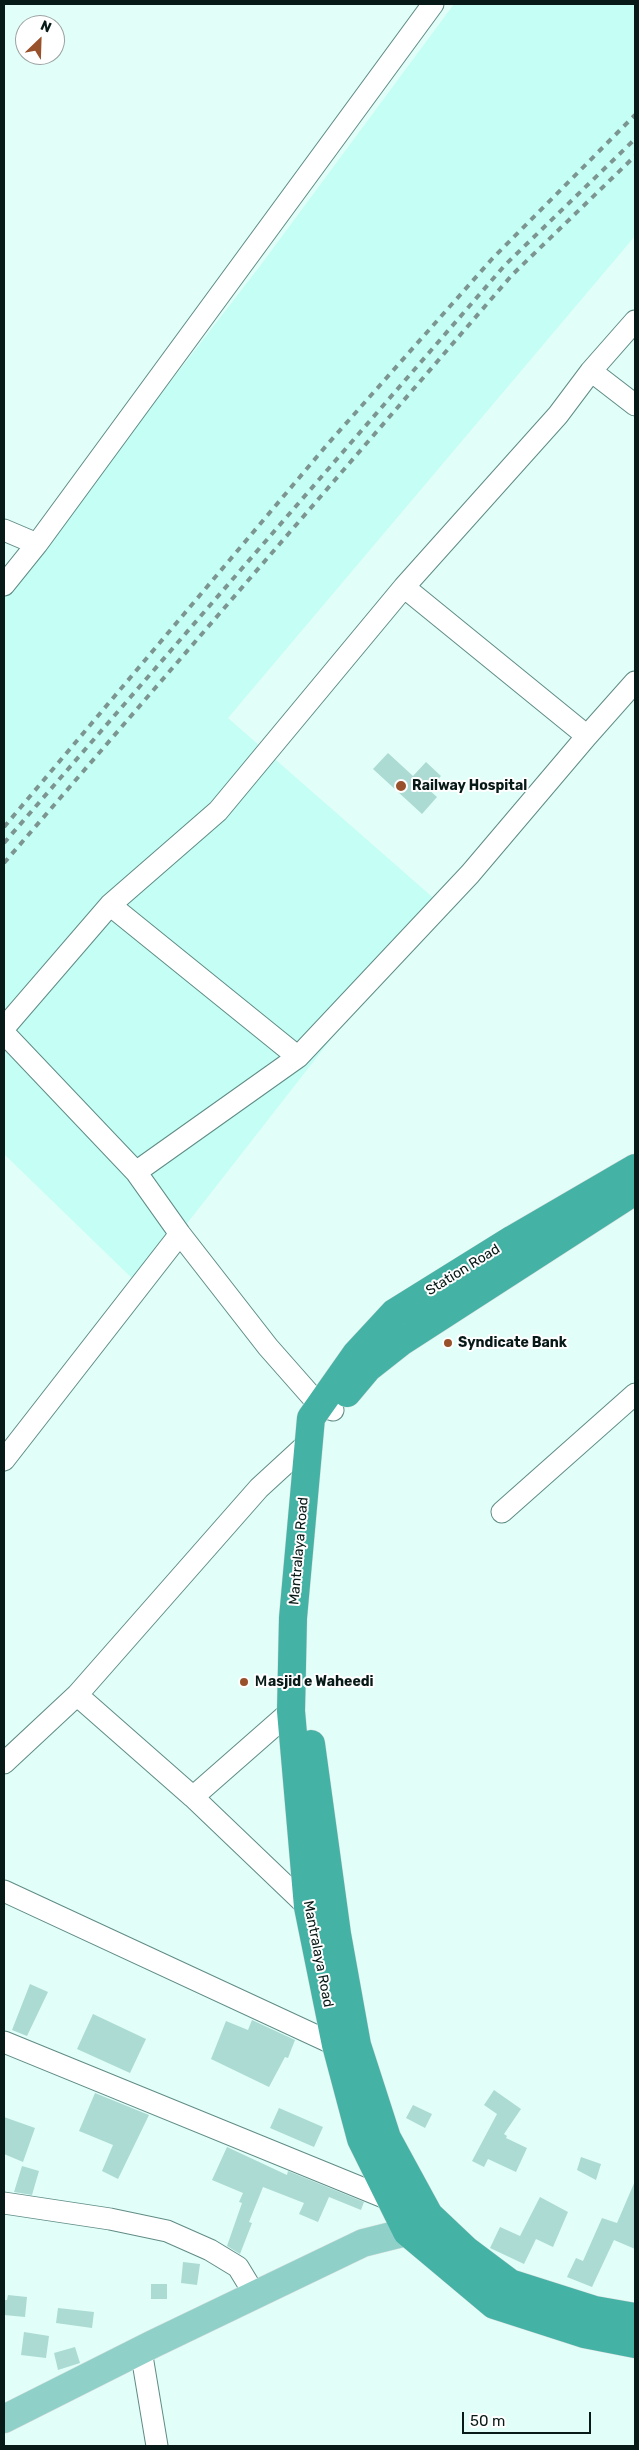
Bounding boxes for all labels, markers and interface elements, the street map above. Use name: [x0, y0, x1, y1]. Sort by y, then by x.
north arrow: [15, 15, 65, 65]
text: N: [38, 17, 54, 37]
place label: Railway Hospital: [412, 778, 527, 794]
marker: Railway Hospital: [394, 779, 408, 793]
street label: Station Road: [423, 1241, 503, 1299]
place label: Syndicate Bank: [458, 1335, 567, 1351]
marker: Syndicate Bank: [442, 1337, 454, 1349]
street label: Mantralaya Road: [286, 1496, 312, 1606]
place label: Ｍasjid e Waheedi: [254, 1674, 374, 1690]
marker: Ｍasjid e Waheedi: [238, 1676, 250, 1688]
street label: Mantralaya Road: [299, 1899, 337, 2009]
scale bar: [464, 2402, 593, 2434]
text: 50 m: [470, 2412, 505, 2430]

